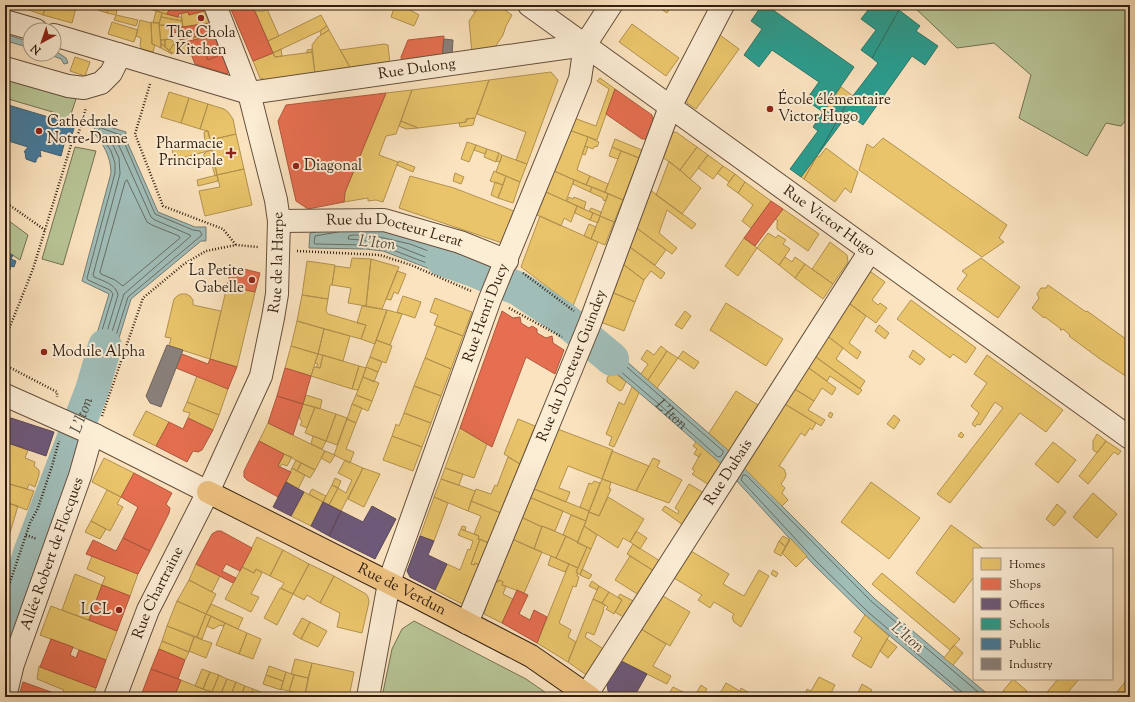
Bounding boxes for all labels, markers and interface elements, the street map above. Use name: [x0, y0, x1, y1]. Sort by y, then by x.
marker: The Chola Kitchen: [196, 13, 206, 23]
north arrow: [22, 22, 62, 62]
place label: The Chola Kitchen: [166, 23, 236, 61]
text: N: [28, 40, 45, 58]
street label: Rue Dulong: [377, 53, 457, 85]
place label: École élémentaire Victor Hugo: [778, 89, 891, 128]
marker: École élémentaire Victor Hugo: [765, 104, 775, 114]
place label: Cathédrale Notre-Dame: [47, 112, 128, 150]
marker: Cathédrale Notre-Dame: [34, 126, 44, 136]
place label: Pharmacie Principale: [156, 134, 223, 172]
marker: Pharmacie Principale: [226, 148, 236, 158]
place label: Diagonal: [304, 156, 362, 177]
marker: Diagonal: [291, 161, 301, 171]
street label: Rue Victor Hugo: [779, 181, 880, 262]
street label: Rue du Docteur Lerat: [326, 209, 466, 253]
street label: Rue de la Harpe: [263, 210, 290, 315]
water label: L'Iton: [357, 231, 397, 257]
street label: Rue Henri Ducy: [458, 260, 514, 365]
place label: La Petite Gabelle: [189, 261, 244, 299]
marker: La Petite Gabelle: [247, 275, 257, 285]
street label: Rue du Docteur Guindey: [532, 286, 612, 445]
place label: Module Alpha: [52, 342, 145, 363]
marker: Module Alpha: [39, 347, 49, 357]
water label: L'Iton: [65, 393, 100, 437]
water label: L'Iton: [650, 394, 693, 436]
street label: Rue Dubais: [700, 435, 758, 510]
street label: Allée Robert de Flocques: [15, 474, 89, 633]
street label: Rue Chartraine: [127, 543, 189, 642]
legend: [973, 548, 1113, 680]
text: Homes: [1009, 556, 1045, 574]
street label: Rue de Verdun: [354, 558, 450, 621]
text: Shops: [1009, 576, 1041, 594]
text: Offices: [1009, 596, 1045, 614]
place label: LCL: [81, 600, 111, 621]
marker: LCL: [114, 605, 124, 615]
text: Schools: [1009, 616, 1050, 634]
water label: L'Iton: [885, 617, 929, 659]
text: Public: [1009, 636, 1042, 654]
text: Industry: [1009, 656, 1053, 674]

